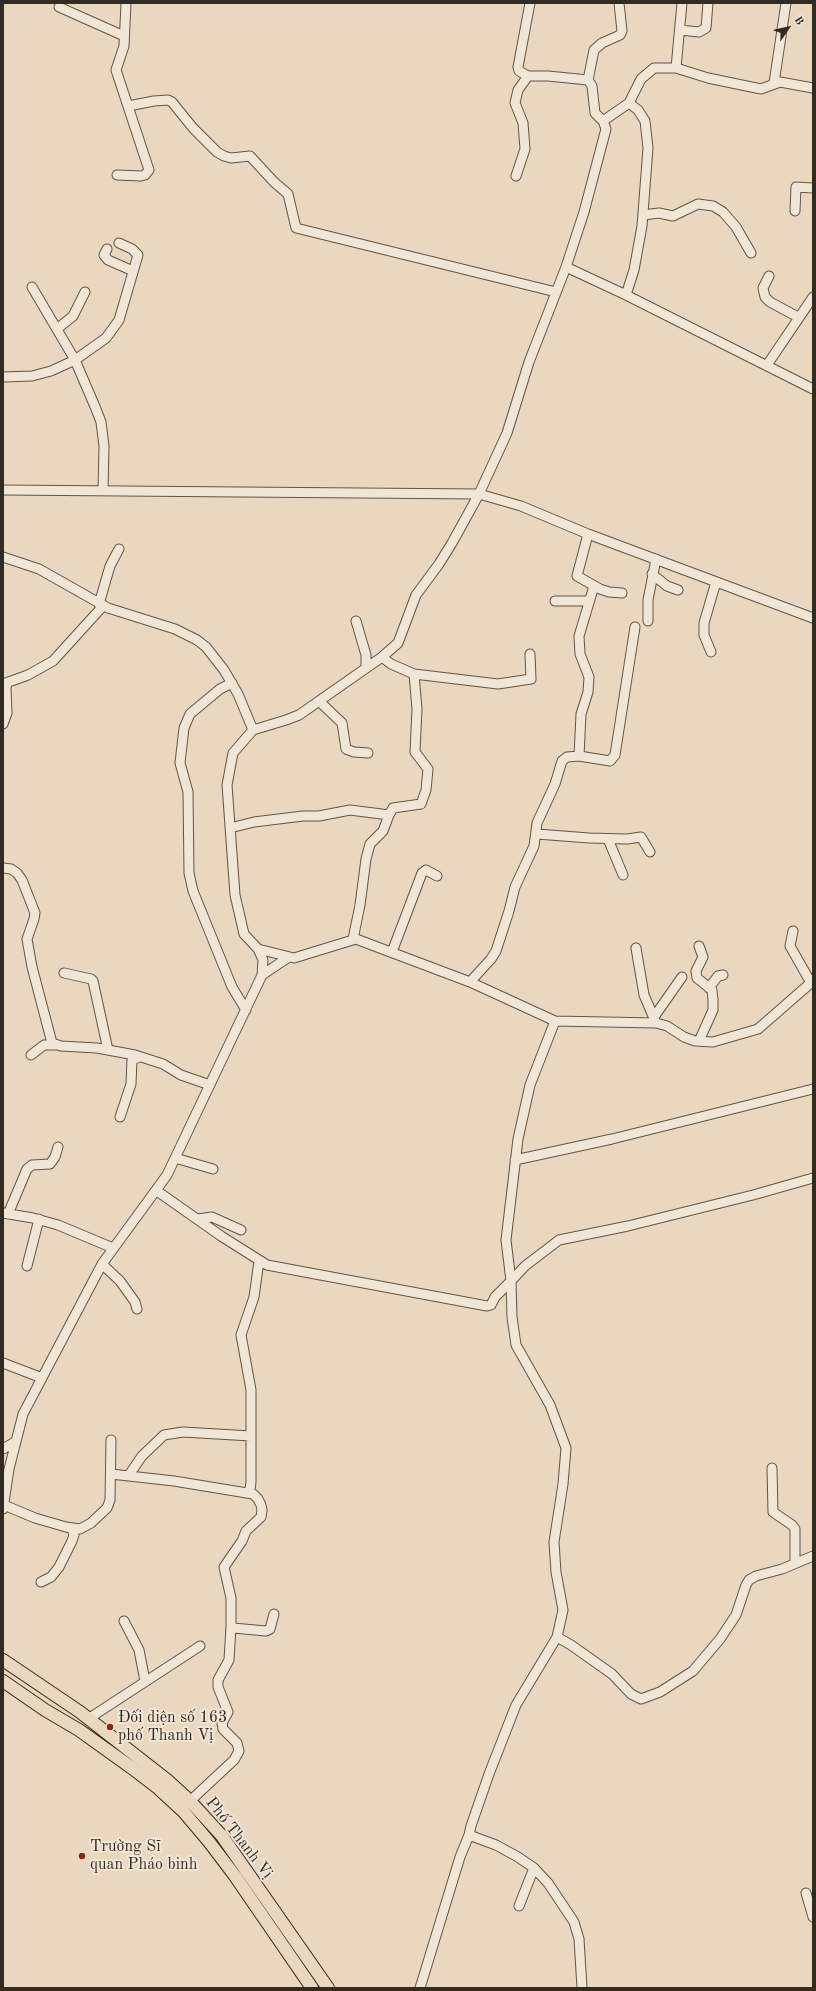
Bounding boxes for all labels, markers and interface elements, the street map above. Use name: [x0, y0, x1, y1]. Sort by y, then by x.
north arrow: [768, 8, 808, 48]
text: B: [792, 15, 805, 27]
place label: Đối diện số 163 phố Thanh Vị: [118, 1708, 227, 1746]
marker: Đối diện số 163 phố Thanh Vị: [105, 1722, 115, 1732]
street label: Phố Thanh Vị: [201, 1794, 277, 1882]
place label: Trường Sĩ quan Pháo binh: [90, 1837, 197, 1875]
marker: Trường Sĩ quan Pháo binh: [77, 1851, 87, 1861]

